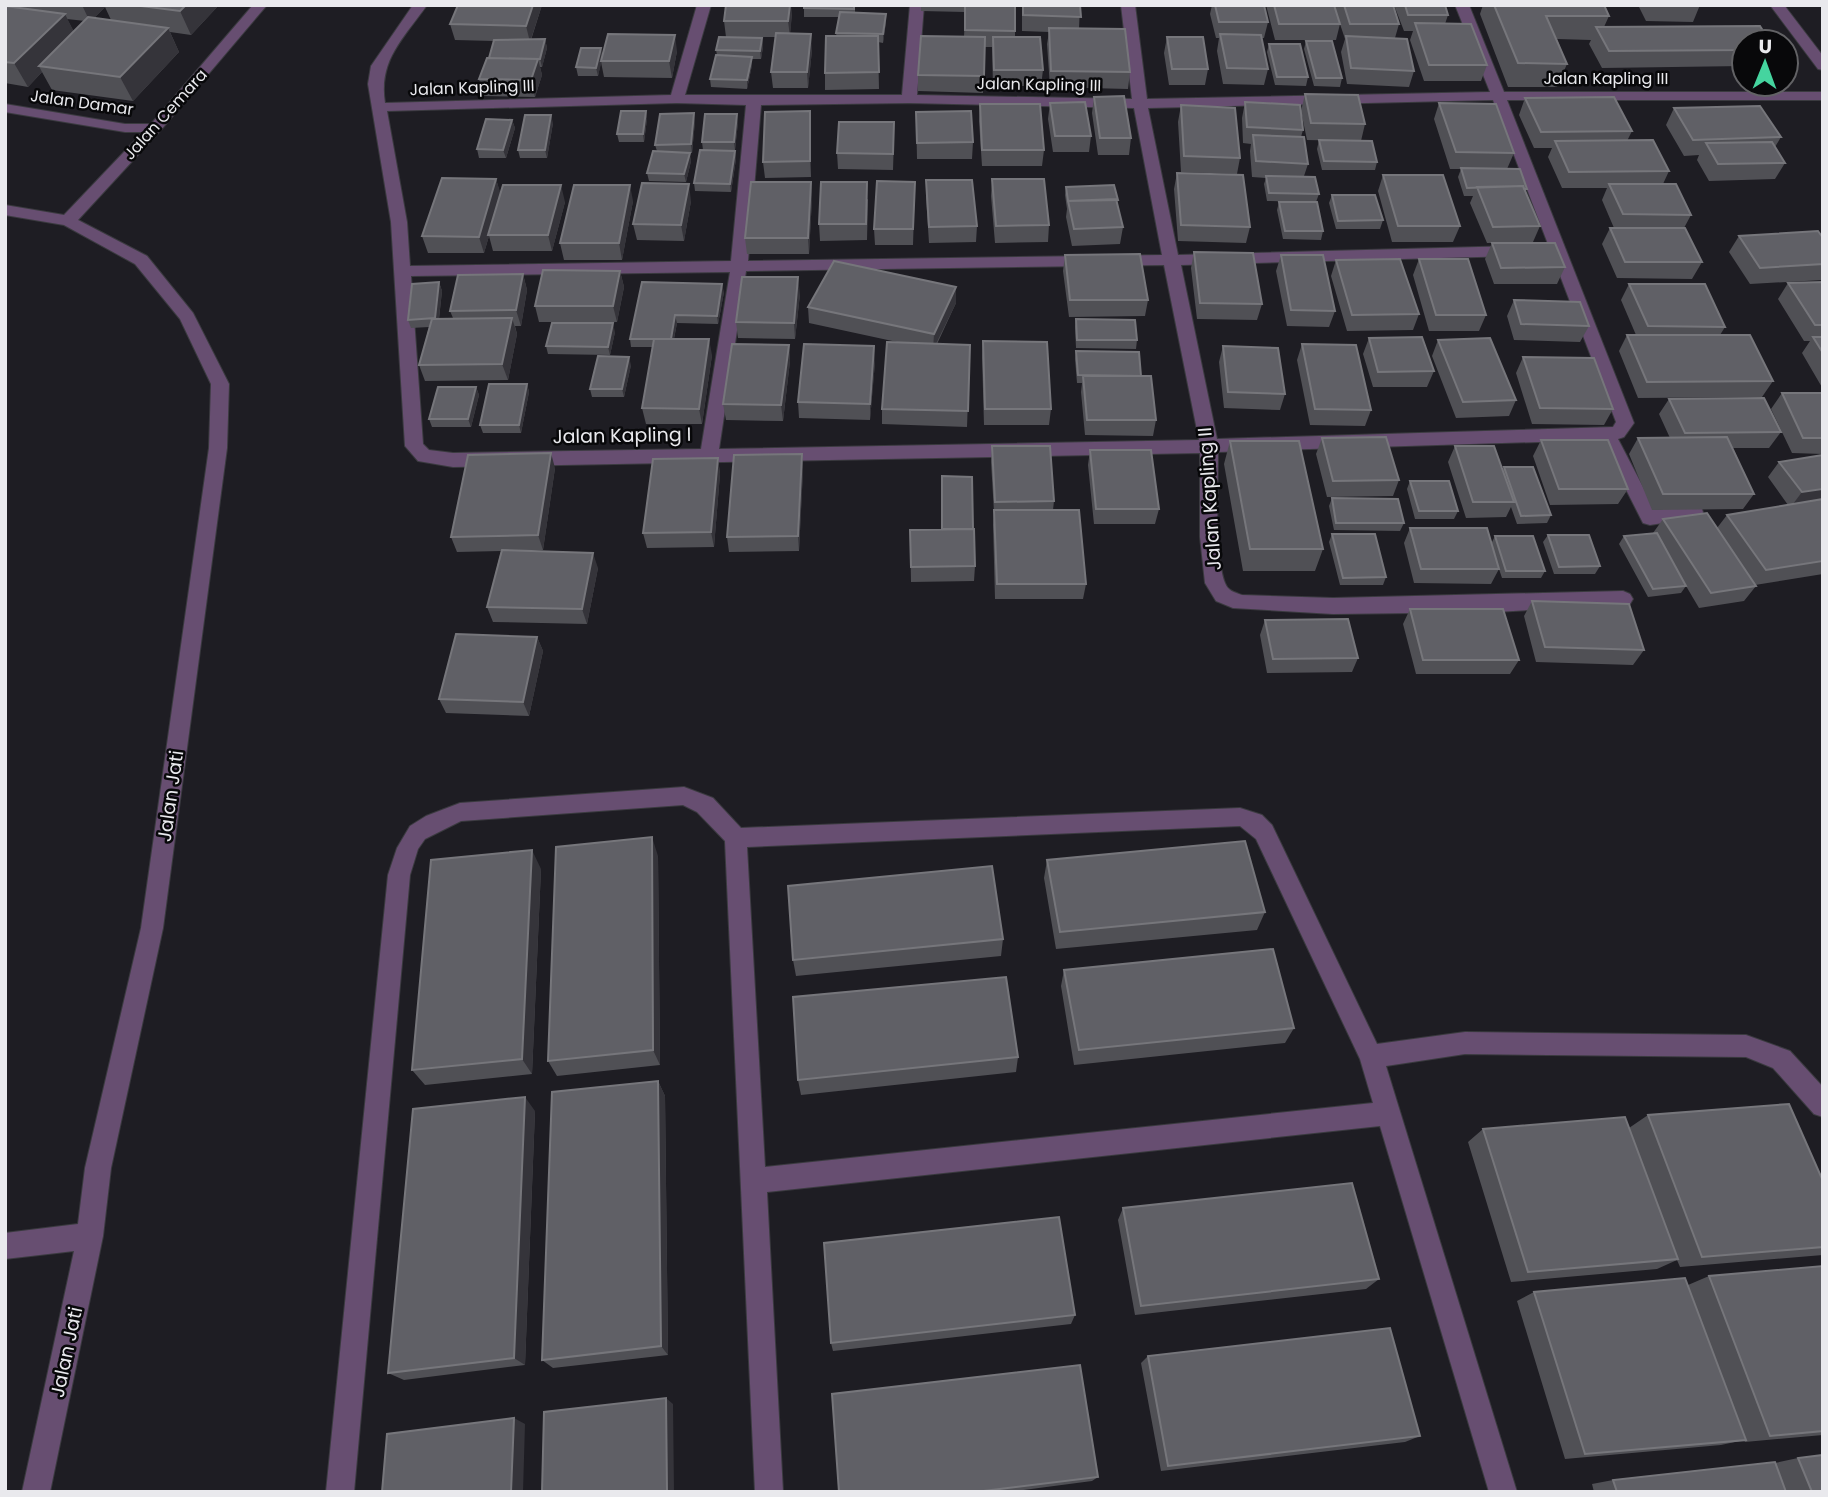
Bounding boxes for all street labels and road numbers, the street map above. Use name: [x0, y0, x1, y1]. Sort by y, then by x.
street label: Jalan Cemara: [118, 64, 212, 165]
street label: Jalan Kapling III: [1544, 67, 1668, 90]
street label: Jalan Kapling III: [976, 72, 1102, 97]
street label: Jalan Kapling III: [409, 74, 535, 101]
street label: Jalan Damar: [29, 84, 135, 121]
street label: Jalan Kapling I: [552, 421, 692, 450]
street label: Jalan Kapling II: [1191, 426, 1228, 571]
street label: Jalan Jati: [151, 749, 190, 844]
street label: Jalan Jati: [44, 1304, 89, 1400]

